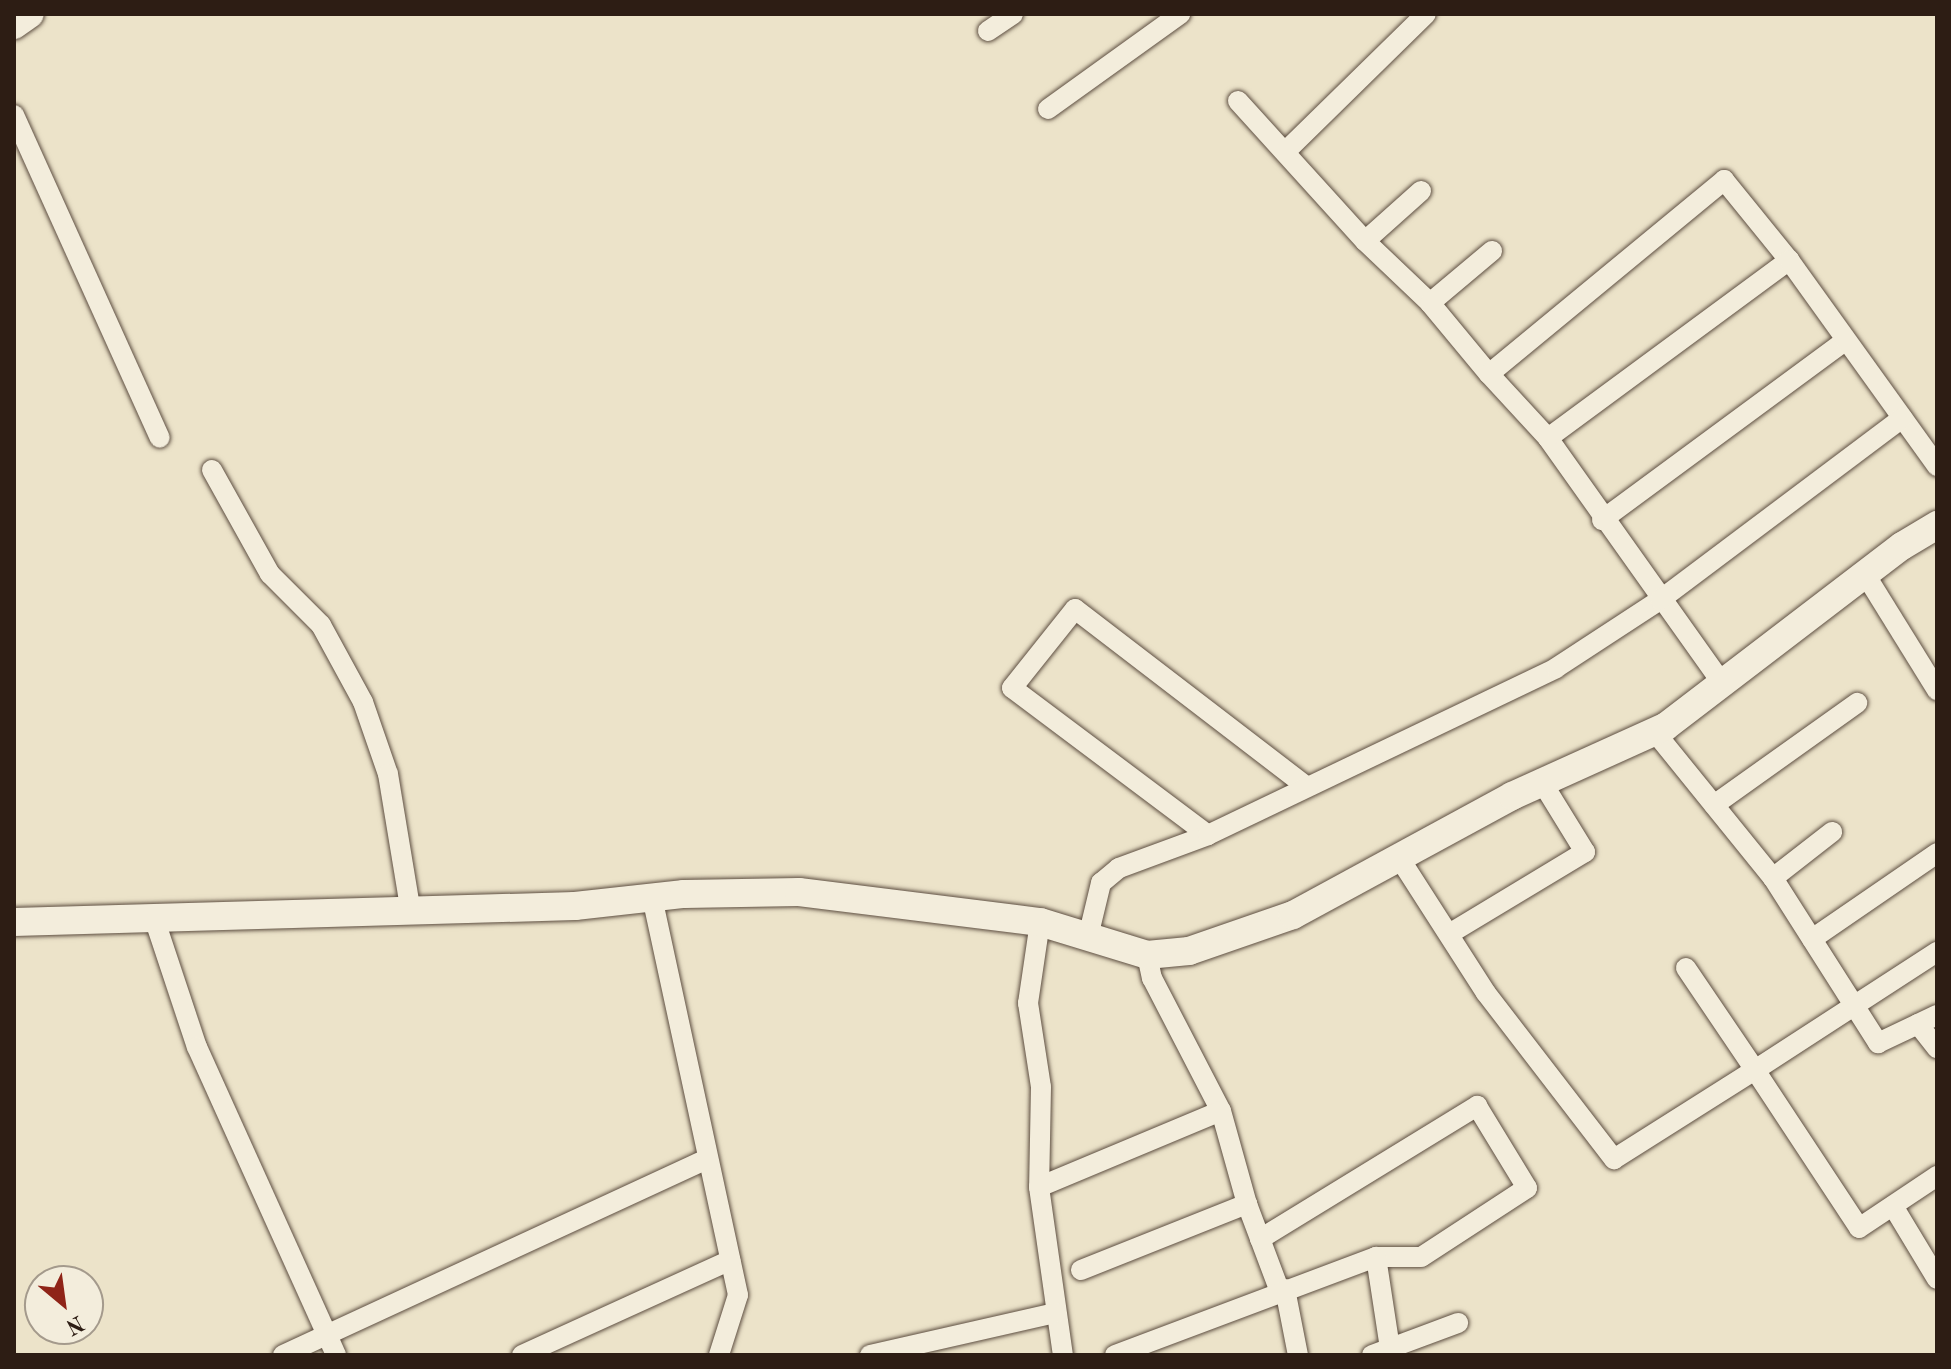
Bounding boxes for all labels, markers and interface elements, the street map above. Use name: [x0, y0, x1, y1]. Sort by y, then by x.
north arrow: [24, 1265, 104, 1345]
text: N: [62, 1311, 87, 1338]

